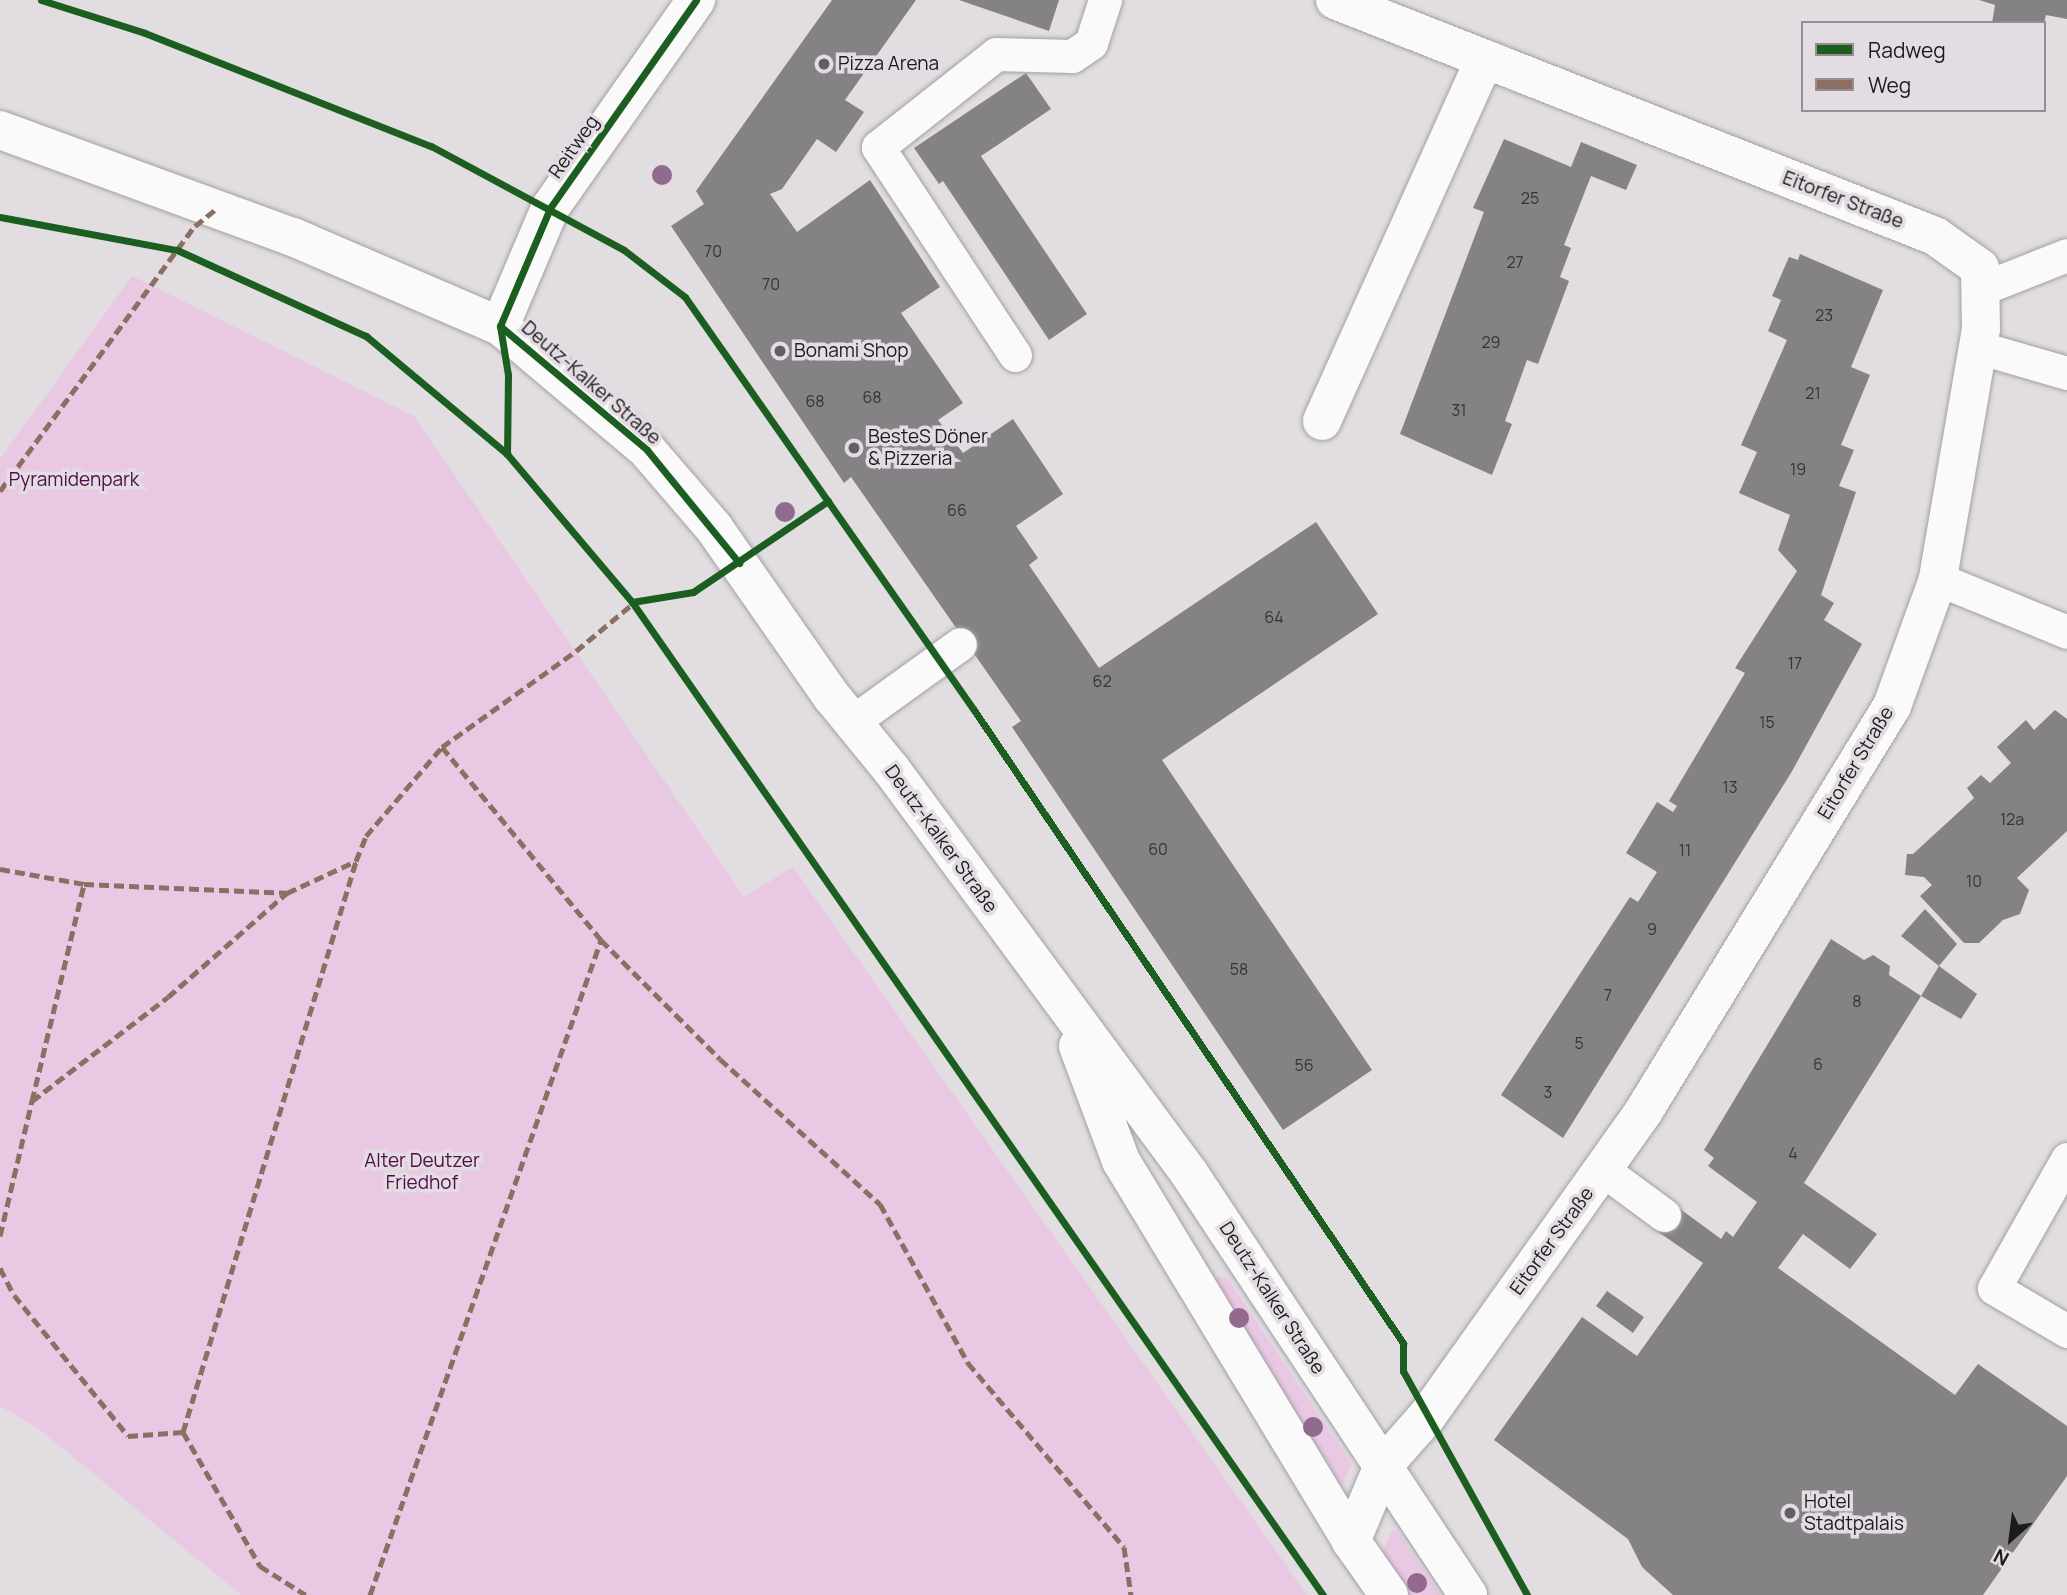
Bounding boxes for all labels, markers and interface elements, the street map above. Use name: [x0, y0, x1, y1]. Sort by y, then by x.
legend: [1801, 21, 2046, 112]
text: Radweg: [1868, 36, 1946, 64]
place label: Pizza Arena: [838, 53, 939, 75]
marker: Pizza Arena: [816, 56, 832, 72]
text: Weg: [1868, 71, 1911, 99]
street label: Reitweg: [544, 111, 604, 183]
street label: Eitorfer Straße: [1779, 167, 1907, 233]
house number: 25: [1521, 188, 1539, 208]
house number: 70: [704, 241, 722, 261]
house number: 27: [1506, 252, 1524, 272]
house number: 70: [762, 274, 780, 294]
house number: 23: [1815, 305, 1833, 325]
street label: Deutz-Kalker Straße: [517, 316, 665, 450]
house number: 29: [1481, 332, 1501, 352]
place label: Bonami Shop: [794, 340, 909, 362]
marker: Bonami Shop: [772, 343, 788, 359]
house number: 21: [1805, 383, 1821, 403]
house number: 68: [862, 387, 882, 407]
house number: 68: [805, 391, 825, 411]
house number: 31: [1451, 400, 1467, 420]
place label: BesteS Döner & Pizzeria: [868, 426, 988, 470]
marker: BesteS Döner & Pizzeria: [846, 440, 862, 456]
house number: 19: [1790, 459, 1806, 479]
park label: Pyramidenpark: [9, 469, 139, 491]
house number: 66: [947, 500, 967, 520]
house number: 64: [1264, 607, 1284, 627]
house number: 17: [1788, 653, 1802, 673]
house number: 62: [1092, 671, 1112, 691]
street label: Eitorfer Straße: [1813, 702, 1899, 824]
house number: 15: [1759, 712, 1775, 732]
street label: Deutz-Kalker Straße: [880, 761, 1002, 917]
house number: 13: [1722, 777, 1738, 797]
house number: 12a: [2000, 809, 2024, 829]
house number: 60: [1148, 839, 1168, 859]
house number: 11: [1679, 840, 1691, 860]
house number: 10: [1966, 871, 1982, 891]
house number: 9: [1647, 919, 1657, 939]
house number: 58: [1230, 959, 1248, 979]
house number: 7: [1604, 985, 1612, 1005]
house number: 8: [1852, 991, 1862, 1011]
house number: 5: [1574, 1033, 1584, 1053]
house number: 6: [1813, 1054, 1823, 1074]
house number: 56: [1294, 1055, 1314, 1075]
house number: 3: [1544, 1082, 1552, 1102]
house number: 4: [1788, 1143, 1798, 1163]
park label: Alter Deutzer Friedhof: [364, 1150, 480, 1194]
street label: Eitorfer Straße: [1505, 1183, 1599, 1299]
street label: Deutz-Kalker Straße: [1214, 1218, 1330, 1378]
place label: Hotel Stadtpalais: [1804, 1491, 1904, 1535]
north arrow: [1976, 1504, 2046, 1574]
marker: Hotel Stadtpalais: [1782, 1505, 1798, 1521]
text: N: [1989, 1543, 2013, 1572]

